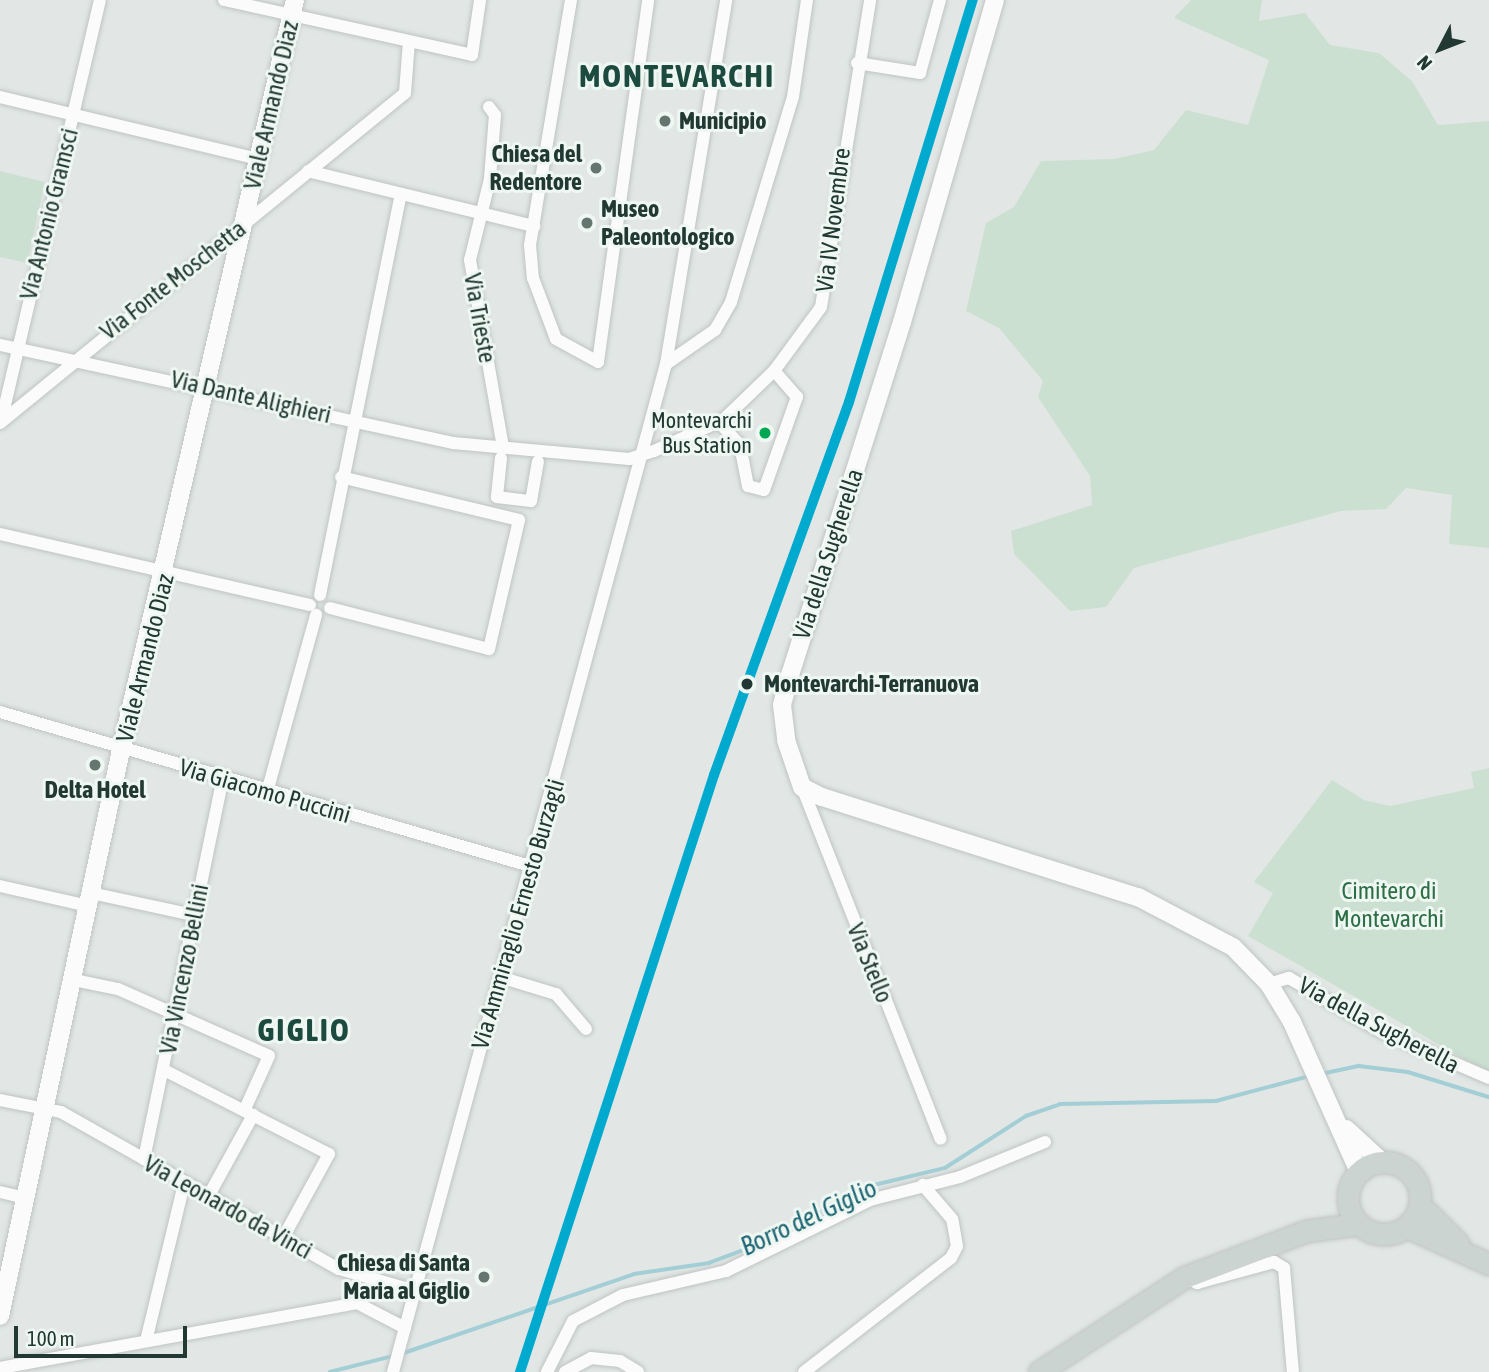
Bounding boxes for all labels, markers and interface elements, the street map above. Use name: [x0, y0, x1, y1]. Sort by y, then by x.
north arrow: [1405, 14, 1475, 84]
street label: Viale Armando Diaz: [238, 18, 304, 192]
text: N: [1412, 52, 1436, 75]
district label: MONTEVARCHI: [580, 57, 774, 95]
place label: Municipio: [679, 107, 766, 135]
marker: Municipio: [657, 113, 673, 129]
street label: Via Antonio Gramsci: [14, 125, 84, 303]
place label: Chiesa del Redentore: [489, 140, 582, 196]
street label: Via IV Novembre: [810, 146, 856, 294]
marker: Chiesa del Redentore: [588, 160, 604, 176]
place label: Museo Paleontologico: [601, 195, 735, 251]
street label: Via Fonte Moschetta: [94, 214, 252, 346]
marker: Museo Paleontologico: [579, 215, 595, 231]
street label: Via Trieste: [458, 271, 502, 365]
street label: Via Dante Alighieri: [168, 365, 334, 429]
place label: Montevarchi Bus Station: [651, 407, 752, 458]
marker: Montevarchi Bus Station: [758, 426, 772, 440]
street label: Via della Sugherella: [787, 465, 869, 643]
street label: Viale Armando Diaz: [110, 571, 180, 745]
place label: Montevarchi-Terranuova: [764, 670, 979, 698]
marker: Montevarchi-Terranuova: [736, 673, 758, 695]
street label: Via Giacomo Puccini: [176, 753, 354, 829]
marker: Delta Hotel: [87, 757, 103, 773]
place label: Delta Hotel: [44, 776, 146, 804]
street label: Via Ammiraglio Ernesto Burzagli: [466, 776, 570, 1052]
park label: Cimitero di Montevarchi: [1334, 877, 1444, 933]
street label: Via Vincenzo Bellini: [153, 881, 215, 1057]
street label: Via Stello: [841, 919, 899, 1007]
street label: Via della Sugherella: [1294, 971, 1464, 1079]
district label: GIGLIO: [258, 1011, 350, 1049]
street label: Via Leonardo da Vinci: [139, 1149, 317, 1265]
water label: Borro del Giglio: [736, 1173, 882, 1263]
place label: Chiesa di Santa Maria al Giglio: [337, 1249, 470, 1305]
marker: Chiesa di Santa Maria al Giglio: [476, 1269, 492, 1285]
scale bar: [18, 1312, 191, 1356]
text: 100 m: [27, 1326, 75, 1350]

